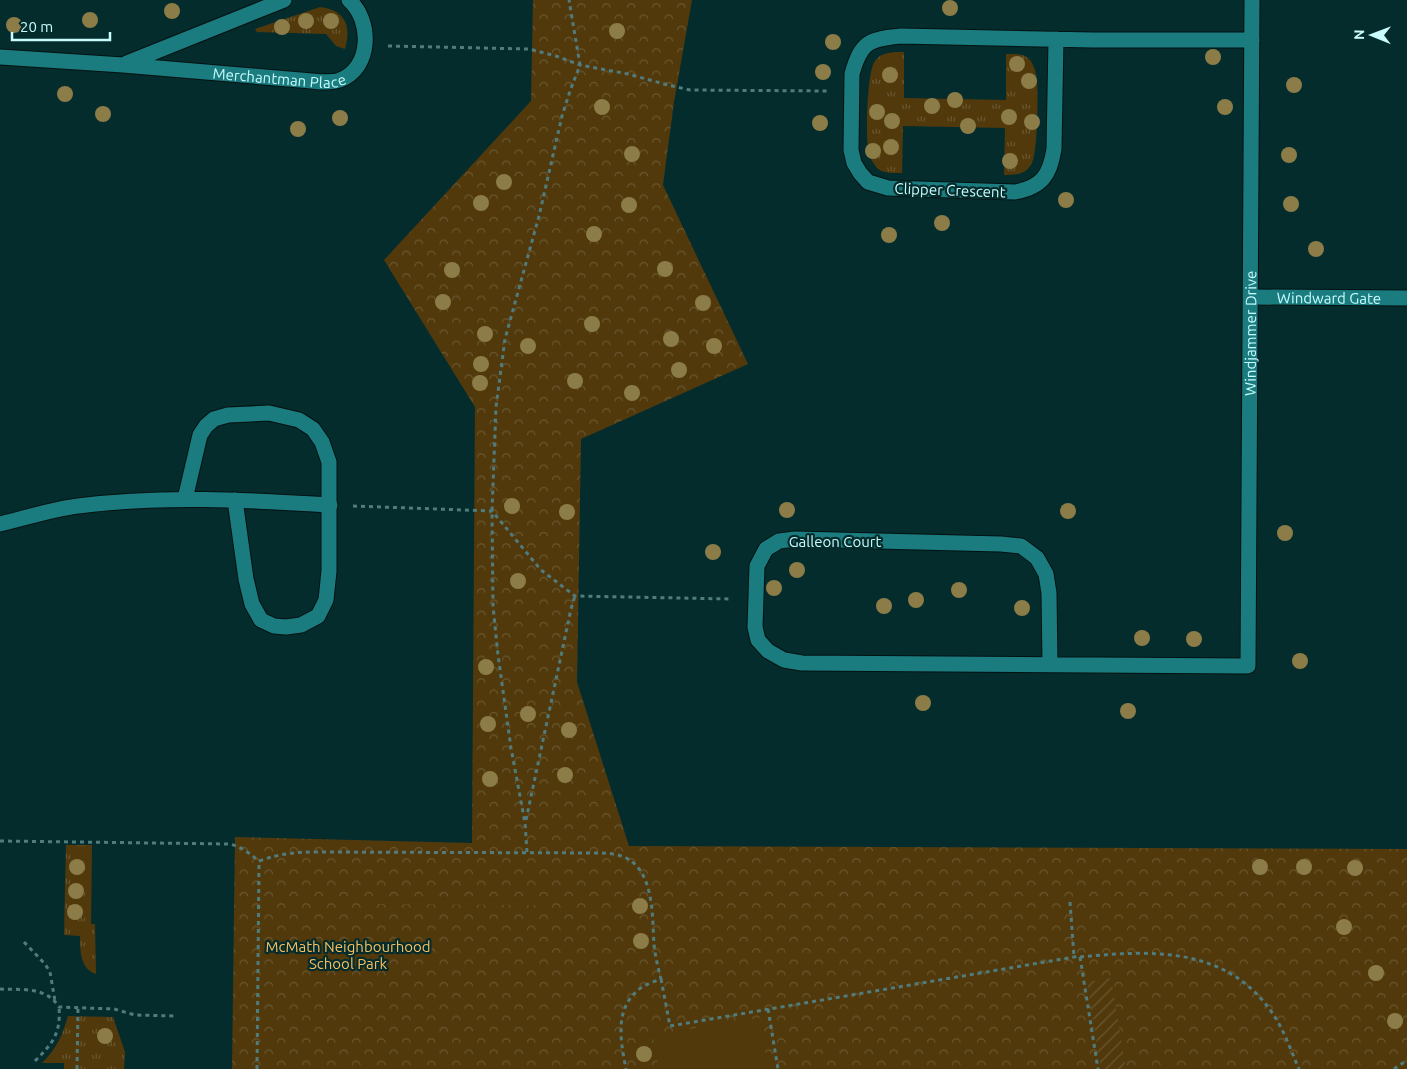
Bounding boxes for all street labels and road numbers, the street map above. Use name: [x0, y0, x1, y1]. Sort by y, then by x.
street label: Merchantman Place: [212, 64, 348, 91]
street label: Clipper Crescent: [894, 180, 1006, 200]
street label: Windjammer Drive: [1241, 271, 1259, 396]
street label: Windward Gate: [1277, 289, 1381, 306]
street label: Galleon Court: [789, 533, 881, 550]

